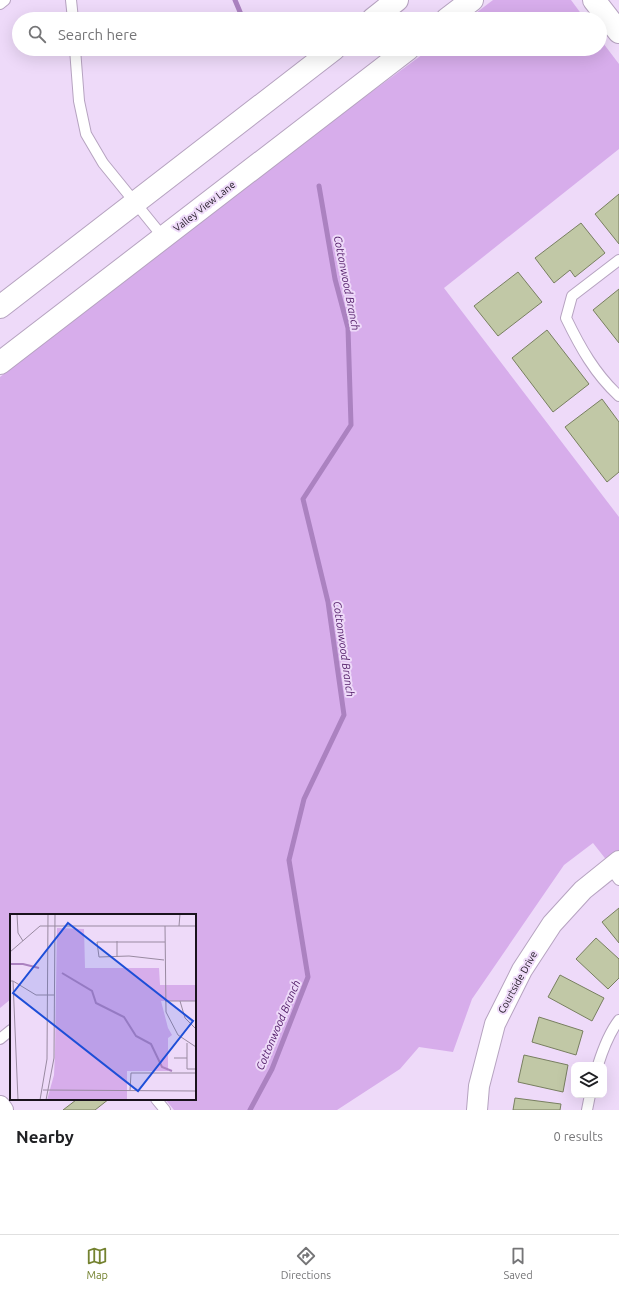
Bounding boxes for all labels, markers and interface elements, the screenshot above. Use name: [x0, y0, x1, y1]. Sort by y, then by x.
search box: [12, 12, 607, 56]
icon: search: [26, 23, 48, 45]
text: Search here: [58, 26, 137, 43]
street label: Valley View Lane: [171, 179, 237, 234]
water label: Cottonwood Branch: [332, 234, 362, 332]
water label: Cottonwood Branch: [331, 600, 357, 698]
inset map: [10, 914, 196, 1100]
street label: Courtside Drive: [496, 949, 539, 1015]
water label: Cottonwood Branch: [254, 978, 302, 1072]
map controls: [571, 1062, 607, 1098]
button: layers: [571, 1062, 607, 1098]
text: Nearby: [16, 1127, 74, 1146]
text: 0 results: [553, 1129, 603, 1143]
tab: Map: [86, 1245, 108, 1281]
tab: Directions: [281, 1245, 331, 1281]
tab: Saved: [503, 1245, 533, 1281]

